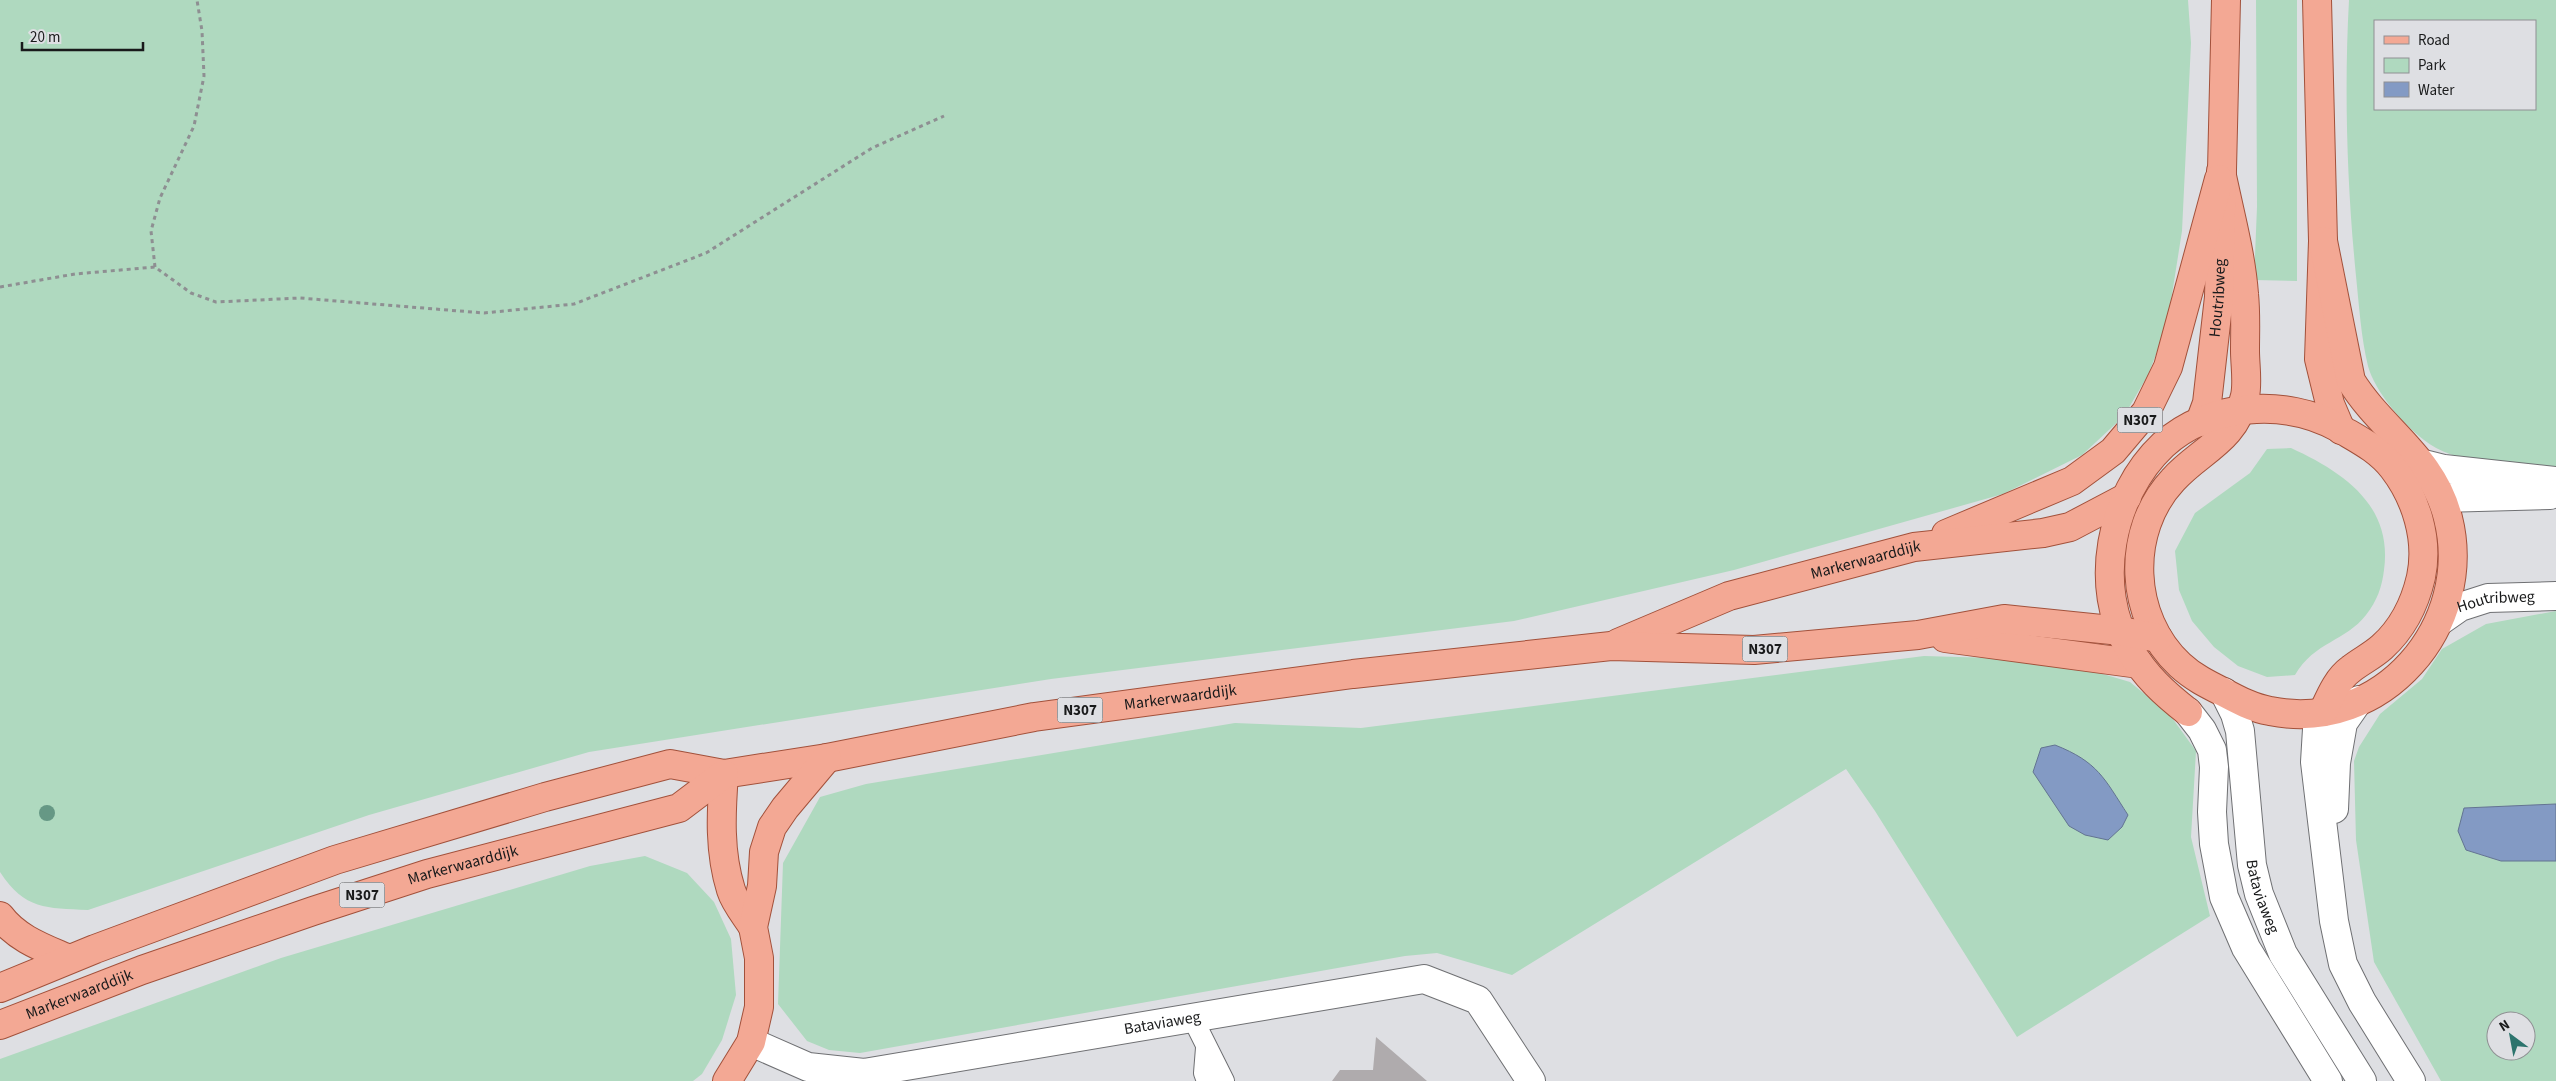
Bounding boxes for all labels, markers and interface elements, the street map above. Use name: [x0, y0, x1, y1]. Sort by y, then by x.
scale bar: [22, 20, 144, 52]
legend: [2374, 20, 2536, 110]
text: 20 m: [30, 27, 60, 48]
text: Road: [2418, 30, 2450, 51]
text: Park: [2418, 55, 2447, 76]
text: Water: [2418, 80, 2455, 101]
street label: Houtribweg: [2204, 258, 2231, 338]
road number: N307: [2118, 408, 2162, 432]
street label: Markerwaarddijk: [1808, 535, 1922, 585]
street label: Houtribweg: [2454, 586, 2535, 618]
road number: N307: [1742, 636, 1788, 662]
street label: Markerwaarddijk: [1123, 679, 1238, 716]
road number: N307: [1058, 698, 1102, 722]
street label: Markerwaarddijk: [405, 840, 520, 891]
street label: Bataviaweg: [2241, 859, 2285, 937]
road number: N307: [340, 882, 384, 908]
street label: Markerwaarddijk: [22, 964, 136, 1025]
street label: Bataviaweg: [1122, 1006, 1202, 1040]
north arrow: [2486, 1011, 2536, 1061]
text: N: [2495, 1015, 2514, 1037]

